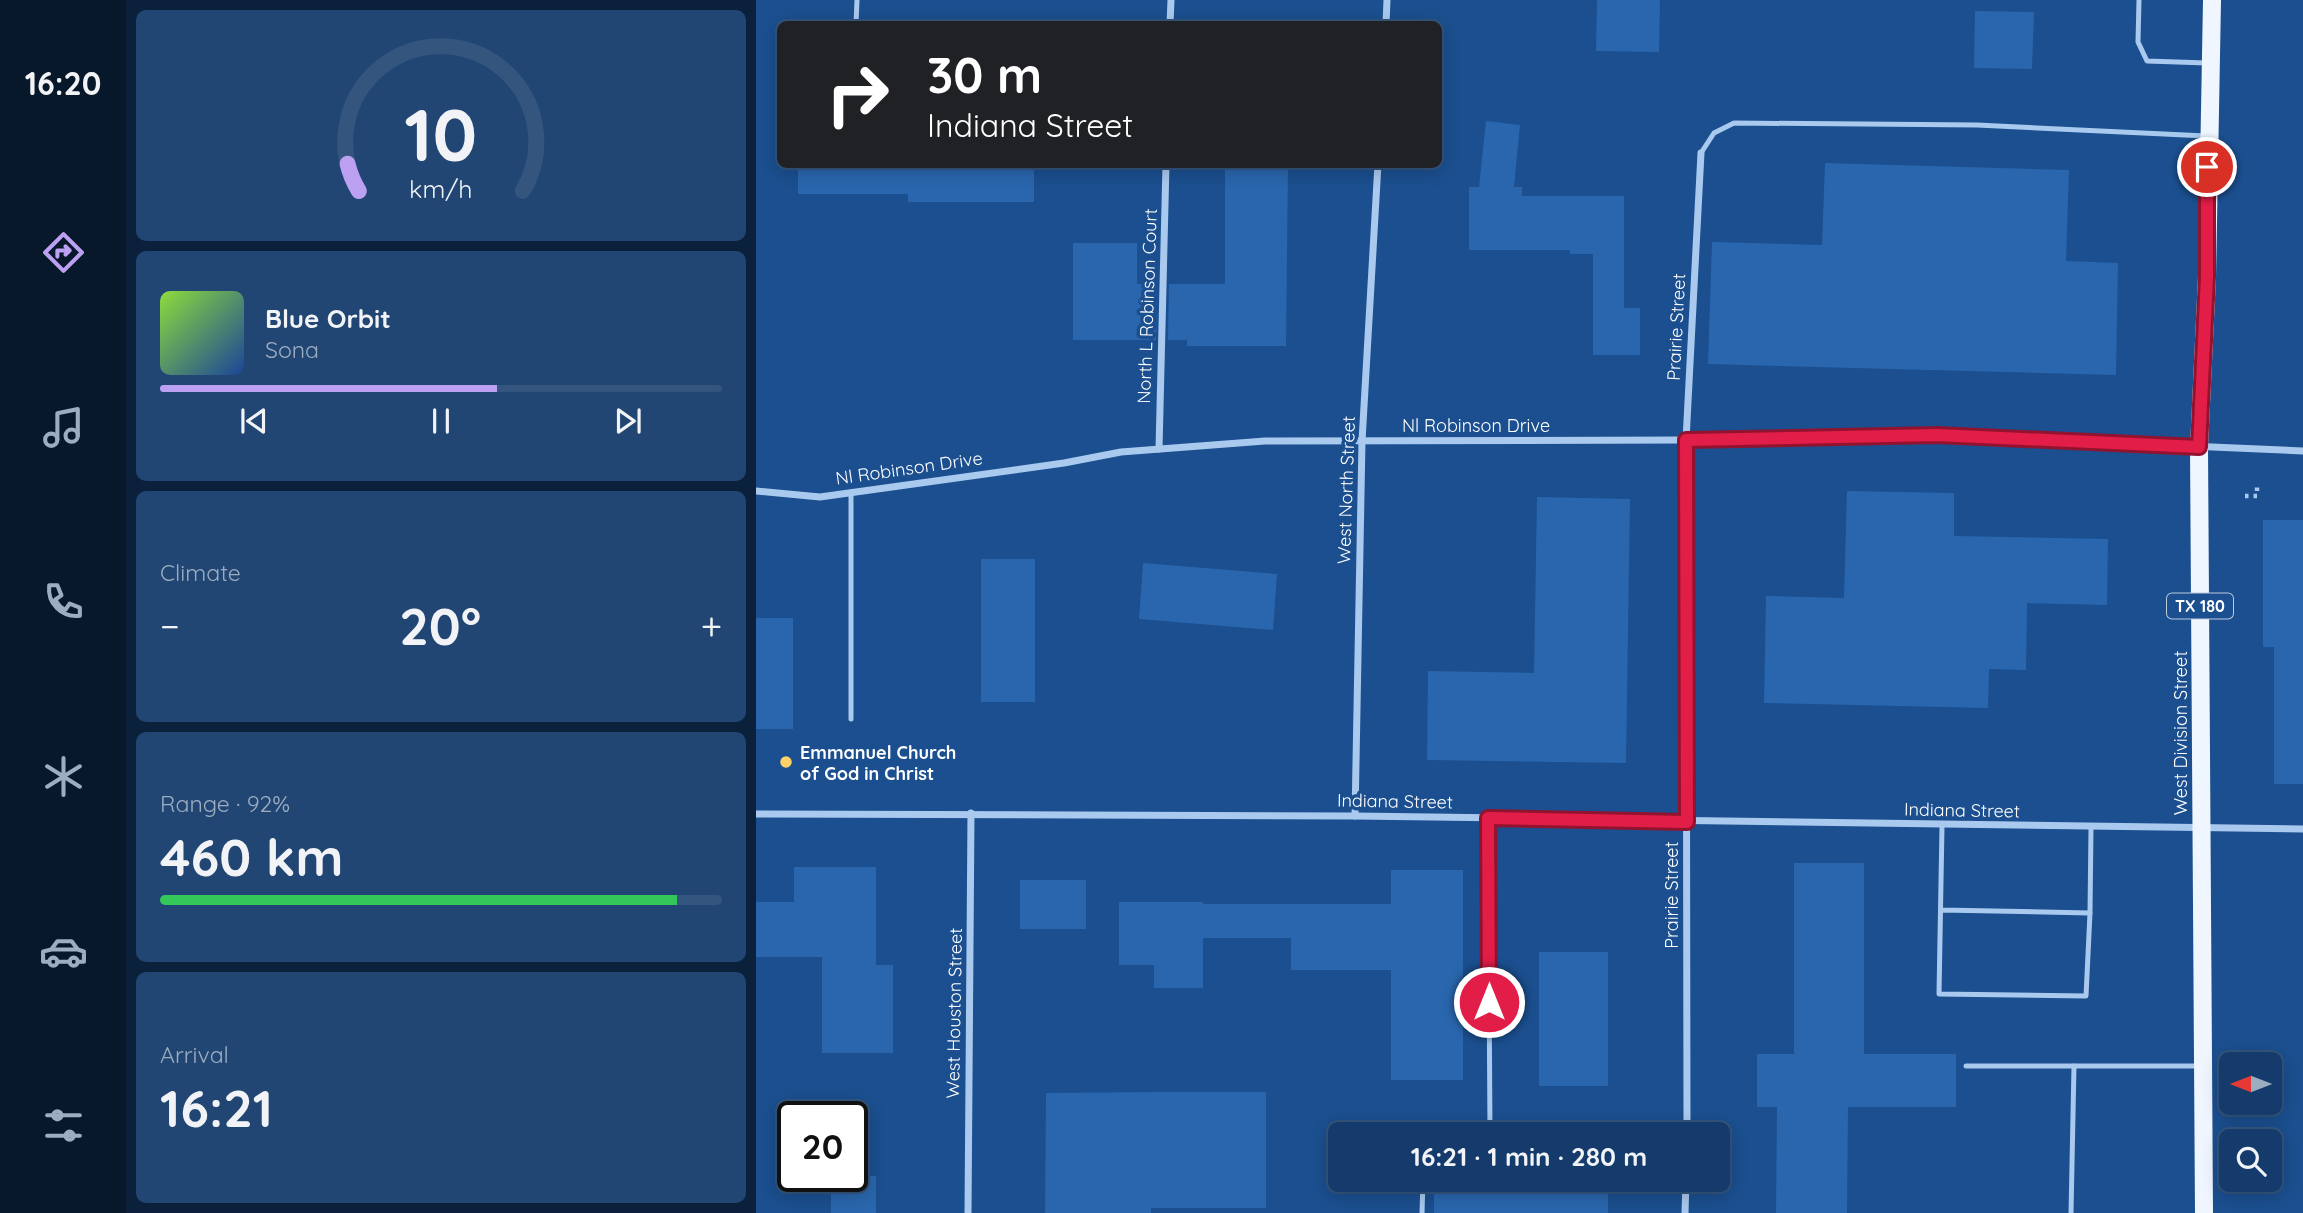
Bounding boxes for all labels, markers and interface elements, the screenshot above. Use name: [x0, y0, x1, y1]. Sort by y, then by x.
text: 30 m: [927, 44, 1042, 105]
icon: right: [812, 49, 903, 140]
text: 16:20: [25, 63, 101, 103]
text: 10: [404, 89, 478, 180]
text: Indiana Street: [927, 105, 1133, 145]
pin: [2177, 137, 2237, 197]
icon: arrive: [2188, 148, 2226, 186]
text: km/h: [409, 173, 473, 204]
street label: North L Robinson Court: [1132, 208, 1162, 404]
icon: directions: [39, 228, 88, 277]
street label: Prairie Street: [1662, 273, 1690, 381]
text: Blue Orbit: [265, 302, 391, 335]
text: Sona: [265, 335, 319, 364]
icon: previous: [235, 402, 273, 440]
icon: pause: [422, 402, 460, 440]
icon: next: [609, 402, 647, 440]
icon: music: [39, 403, 88, 452]
street label: Nl Robinson Drive: [1402, 414, 1550, 437]
street label: West North Street: [1332, 416, 1360, 564]
street label: Nl Robinson Drive: [834, 446, 984, 490]
text: Climate: [160, 558, 241, 587]
icon: phone: [39, 577, 88, 626]
text: 20°: [399, 593, 481, 658]
road number: TX 180: [2167, 594, 2233, 618]
text: −: [160, 602, 180, 650]
text: +: [701, 602, 722, 650]
street label: West Division Street: [2169, 651, 2192, 815]
place label: Emmanuel Church of God in Christ: [800, 741, 956, 785]
icon: climate: [39, 752, 88, 801]
marker: Emmanuel Church of God in Christ: [778, 754, 794, 770]
street label: Indiana Street: [1337, 788, 1453, 814]
text: Range · 92%: [160, 789, 290, 818]
street label: Indiana Street: [1904, 797, 2020, 823]
text: 460 km: [160, 824, 343, 889]
street label: Prairie Street: [1660, 841, 1683, 949]
icon: car: [39, 927, 88, 976]
street label: West Houston Street: [941, 927, 967, 1099]
position arrow: [1452, 965, 1526, 1039]
text: Arrival: [160, 1040, 229, 1069]
north arrow: [2219, 1052, 2282, 1115]
map controls: [2219, 1052, 2282, 1192]
text: 16:21: [160, 1075, 273, 1140]
icon: filters: [39, 1101, 88, 1150]
speed limit sign: 20: [777, 1101, 868, 1192]
button: search: [2219, 1129, 2282, 1192]
text: 16:21 · 1 min · 280 m: [1411, 1140, 1647, 1173]

